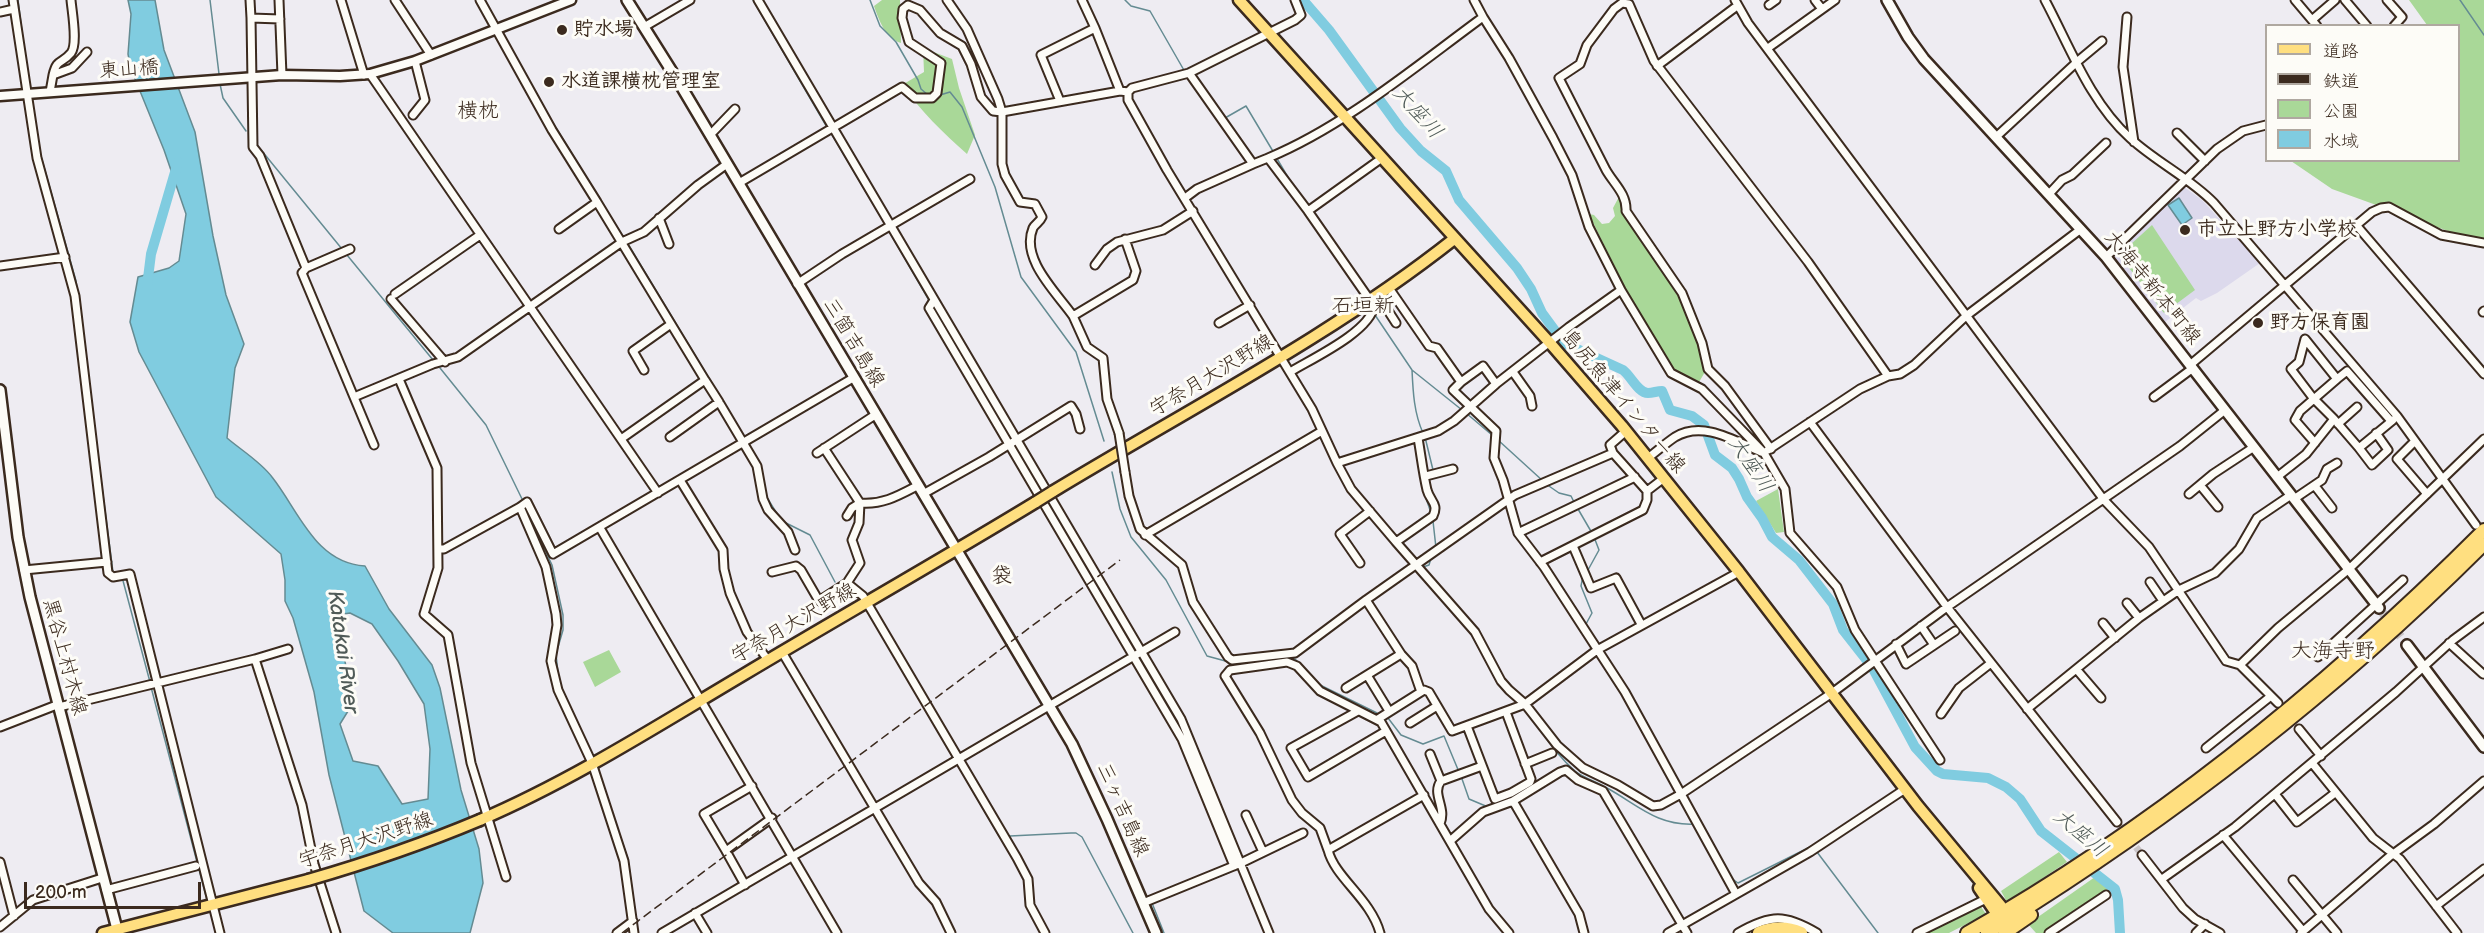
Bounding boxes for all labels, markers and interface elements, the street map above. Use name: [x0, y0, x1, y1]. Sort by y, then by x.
place label: 貯水場: [574, 18, 634, 42]
marker: 貯水場: [555, 23, 569, 37]
legend: [2265, 24, 2460, 162]
text: 道路: [2323, 41, 2359, 62]
street label: 東山橋: [98, 56, 160, 84]
place label: 水道課横枕管理室: [561, 70, 721, 94]
text: 鉄道: [2323, 71, 2359, 92]
marker: 水道課横枕管理室: [542, 75, 556, 89]
water label: 大座川: [1387, 81, 1447, 145]
district label: 横枕: [457, 99, 499, 125]
text: 公園: [2323, 101, 2359, 122]
text: 水域: [2323, 131, 2359, 152]
place label: 市立上野方小学校: [2197, 218, 2357, 242]
marker: 市立上野方小学校: [2178, 223, 2192, 237]
street label: 大海寺新本町線: [2099, 226, 2205, 350]
street label: 三箇吉島線: [817, 294, 889, 392]
district label: 石垣新: [1332, 294, 1394, 320]
place label: 野方保育園: [2270, 311, 2370, 335]
marker: 野方保育園: [2251, 316, 2265, 330]
street label: 島尻魚津インター線: [1556, 325, 1690, 479]
street label: 宇奈月大沢野線: [1146, 330, 1278, 422]
water label: 大座川: [1722, 432, 1778, 498]
district label: 袋: [992, 564, 1012, 590]
street label: 宇奈月大沢野線: [727, 579, 861, 669]
water label: Katakai River: [321, 589, 363, 715]
street label: 黒谷上村木線: [37, 596, 91, 718]
district label: 大海寺野: [2291, 639, 2375, 665]
street label: 三ヶ吉島線: [1091, 759, 1153, 861]
water label: 大座川: [2048, 804, 2112, 864]
street label: 宇奈月大沢野線: [296, 808, 436, 874]
scale bar: [27, 870, 204, 908]
text: 200 m: [35, 882, 87, 903]

